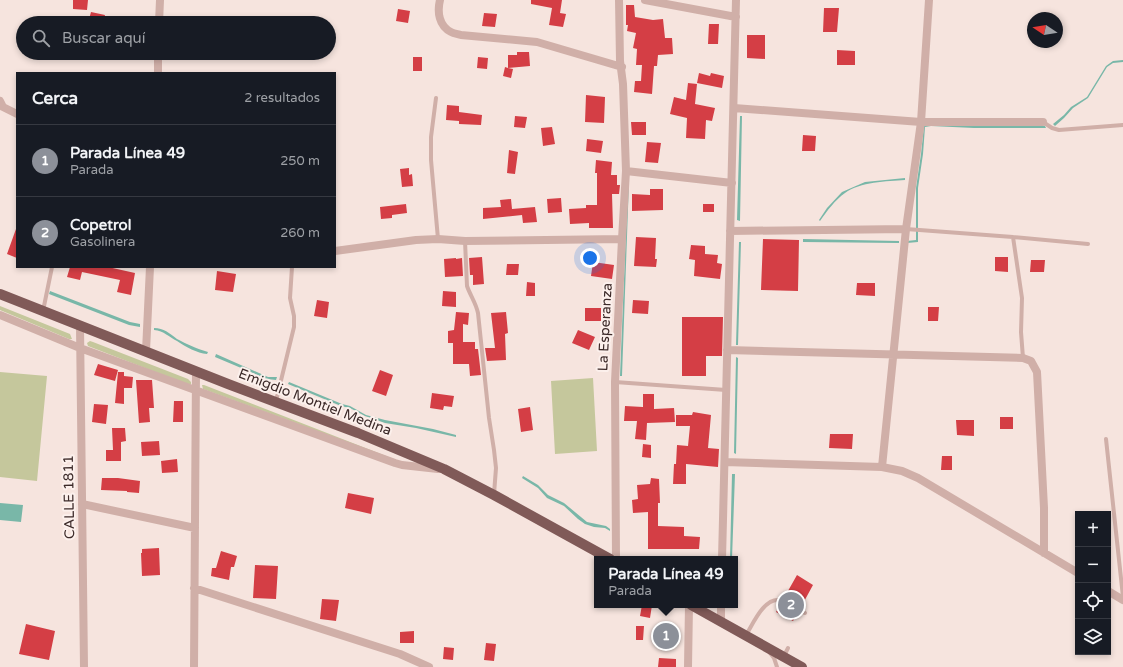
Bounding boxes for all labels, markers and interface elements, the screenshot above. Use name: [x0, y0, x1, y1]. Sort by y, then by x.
north arrow: [1027, 12, 1063, 48]
search box: [16, 16, 336, 60]
icon: search: [30, 27, 52, 49]
text: Buscar aquí: [62, 29, 145, 47]
text: Cerca: [32, 88, 78, 109]
text: 2 resultados: [244, 90, 320, 106]
text: Parada Línea 49: [70, 144, 185, 162]
text: 1: [41, 153, 49, 169]
text: 250 m: [280, 153, 320, 169]
text: Parada: [70, 162, 114, 178]
text: Copetrol: [70, 216, 131, 234]
text: 2: [41, 225, 49, 241]
text: 260 m: [280, 225, 320, 241]
text: Gasolinera: [70, 234, 135, 250]
your location: [580, 248, 600, 268]
street label: La Esperanza: [594, 282, 616, 372]
street label: Emigdio Montiel Medina: [236, 365, 394, 439]
street label: CALLE 1811: [60, 455, 78, 539]
map controls: [1075, 511, 1111, 655]
button: +: [1075, 511, 1111, 547]
button: −: [1075, 547, 1111, 583]
popup: [594, 556, 738, 608]
text: Parada Línea 49: [608, 565, 724, 583]
text: Parada: [608, 583, 652, 599]
button: locate: [1075, 583, 1111, 619]
pin: 2: [778, 590, 804, 620]
button: layers: [1075, 619, 1111, 655]
pin: 1: [653, 621, 679, 651]

